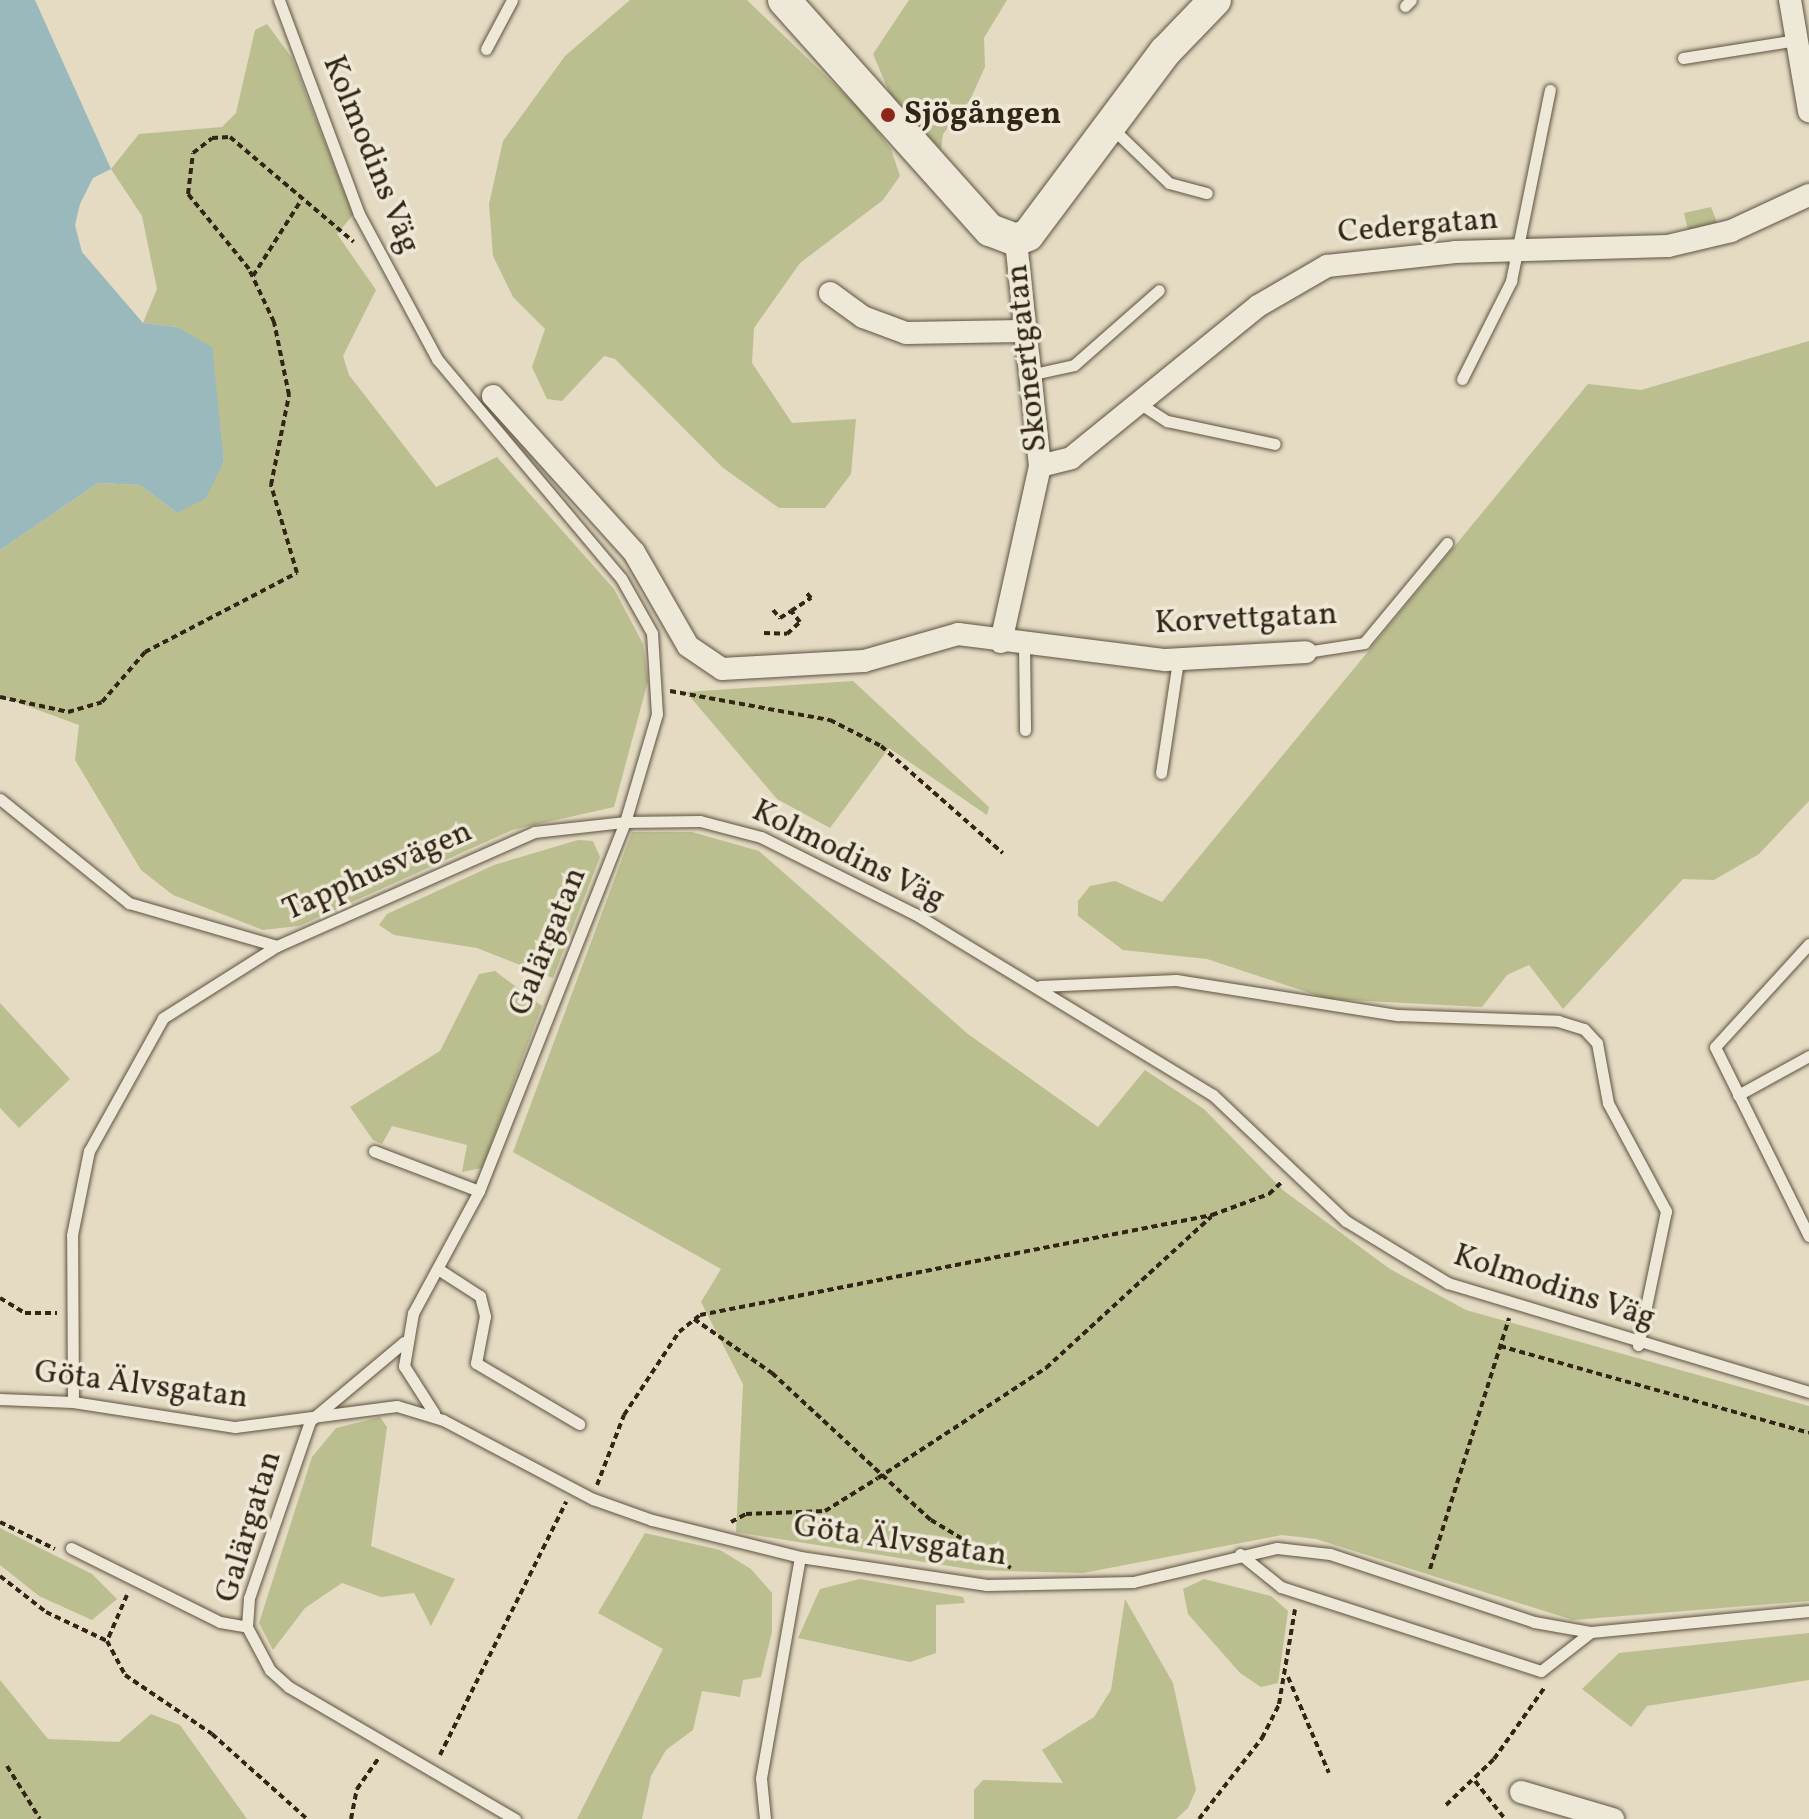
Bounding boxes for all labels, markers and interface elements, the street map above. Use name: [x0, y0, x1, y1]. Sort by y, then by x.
street label: Kolmodins Väg: [313, 50, 427, 260]
place label: Sjögången: [904, 96, 1061, 134]
marker: Sjögången: [879, 106, 897, 124]
street label: Cedergatan: [1336, 201, 1500, 253]
street label: Skonertgatan: [999, 262, 1057, 454]
street label: Korvettgatan: [1154, 596, 1338, 644]
street label: Kolmodins Väg: [745, 793, 951, 919]
street label: Tapphusvägen: [278, 813, 478, 931]
street label: Galärgatan: [502, 862, 596, 1022]
street label: Kolmodins Väg: [1448, 1237, 1660, 1339]
street label: Göta Älvsgatan: [32, 1354, 250, 1418]
street label: Galärgatan: [209, 1447, 291, 1607]
street label: Göta Älvsgatan: [791, 1508, 1009, 1576]

